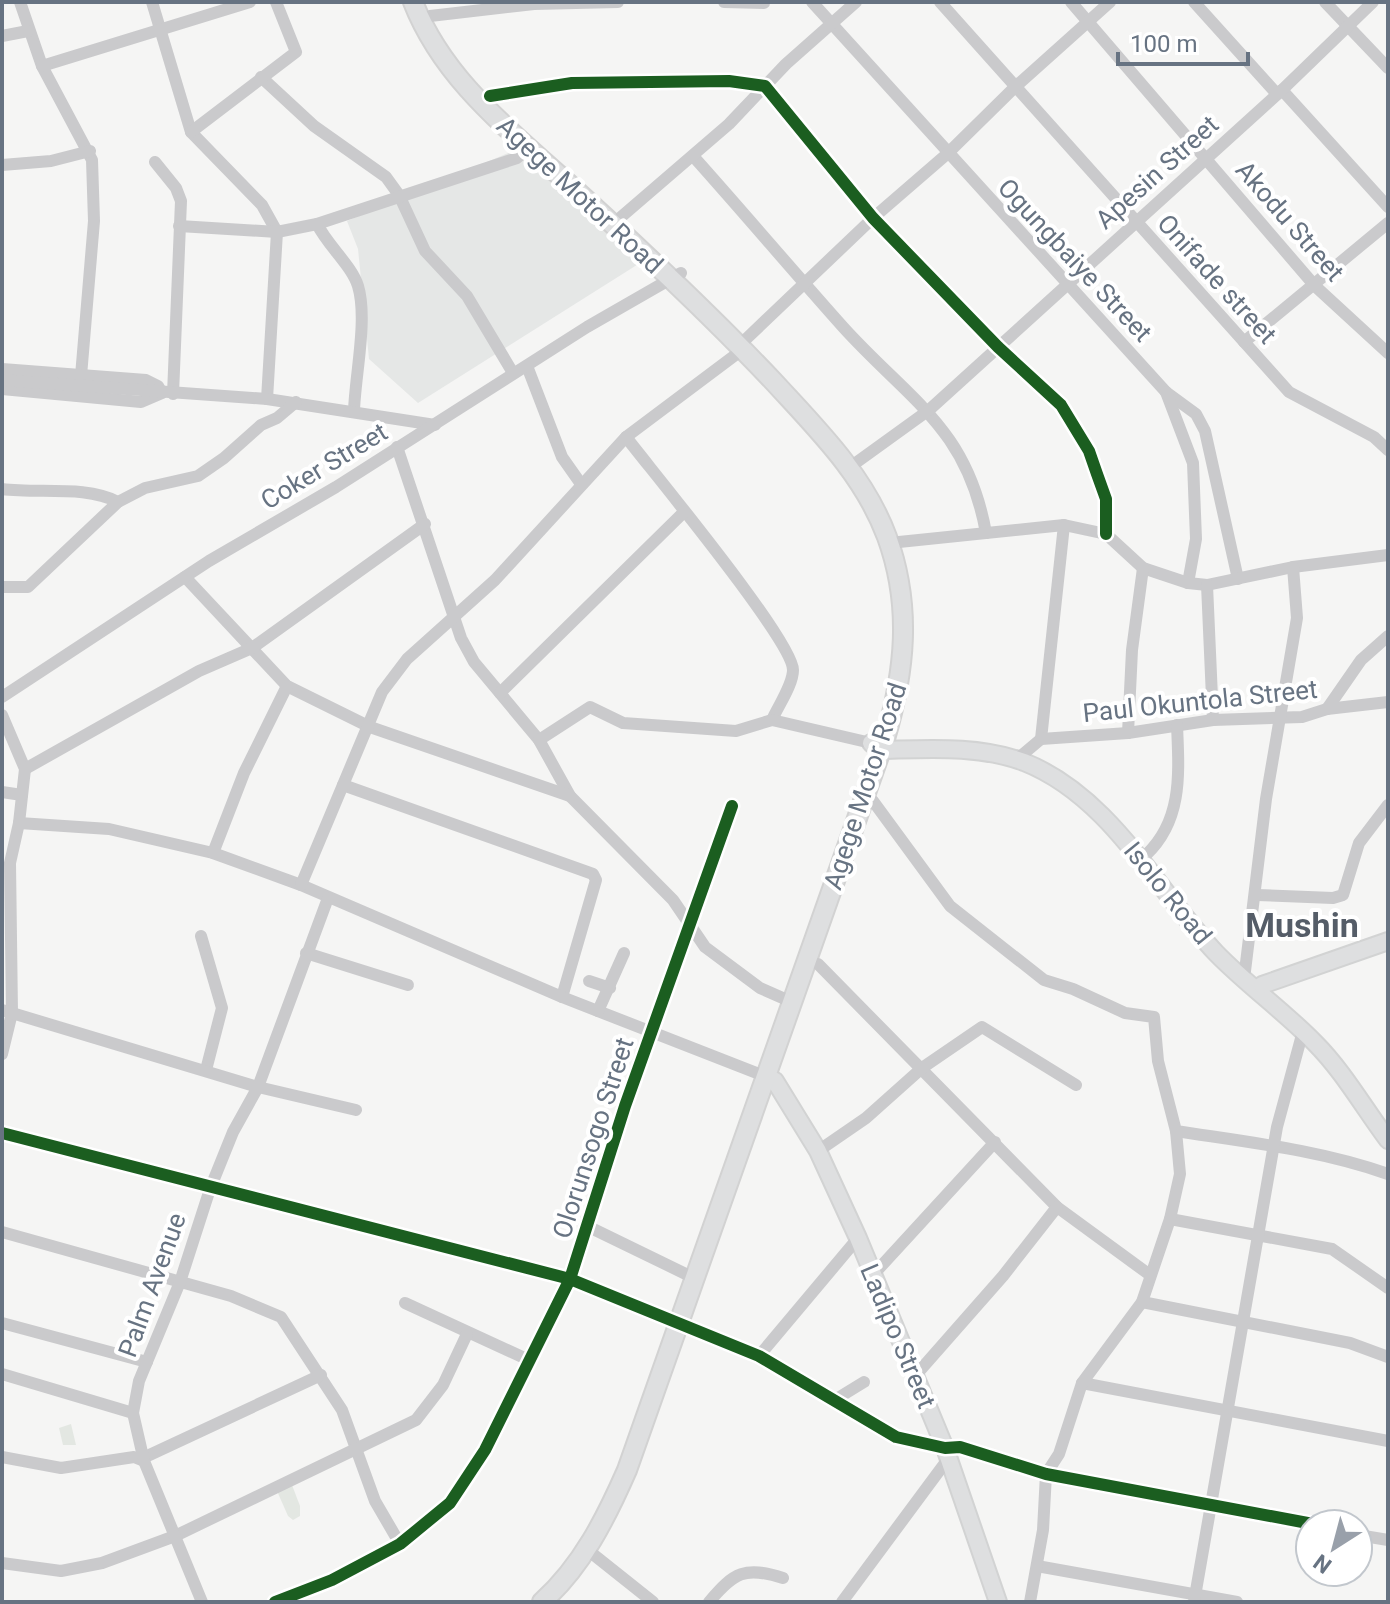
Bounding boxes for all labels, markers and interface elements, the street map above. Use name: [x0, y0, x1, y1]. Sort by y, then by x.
scale bar: [1118, 16, 1248, 66]
text: 100 m: [1130, 30, 1197, 58]
street label: Apesin Street: [1090, 109, 1224, 235]
street label: Agege Motor Road: [491, 110, 669, 280]
street label: Akodu Street: [1230, 155, 1350, 287]
street label: Ogungbaiye Street: [992, 172, 1158, 348]
street label: Onifade street: [1151, 208, 1283, 350]
street label: Coker Street: [255, 416, 393, 516]
street label: Paul Okuntola Street: [1081, 674, 1319, 728]
street label: Agege Motor Road: [817, 679, 913, 893]
street label: Isolo Road: [1118, 836, 1218, 950]
district label: Mushin: [1245, 905, 1359, 945]
street label: Olorunsogo Street: [546, 1034, 640, 1242]
street label: Palm Avenue: [112, 1209, 192, 1361]
street label: Ladipo Street: [854, 1259, 942, 1413]
north arrow: [1294, 1508, 1374, 1588]
text: N: [1309, 1549, 1336, 1578]

